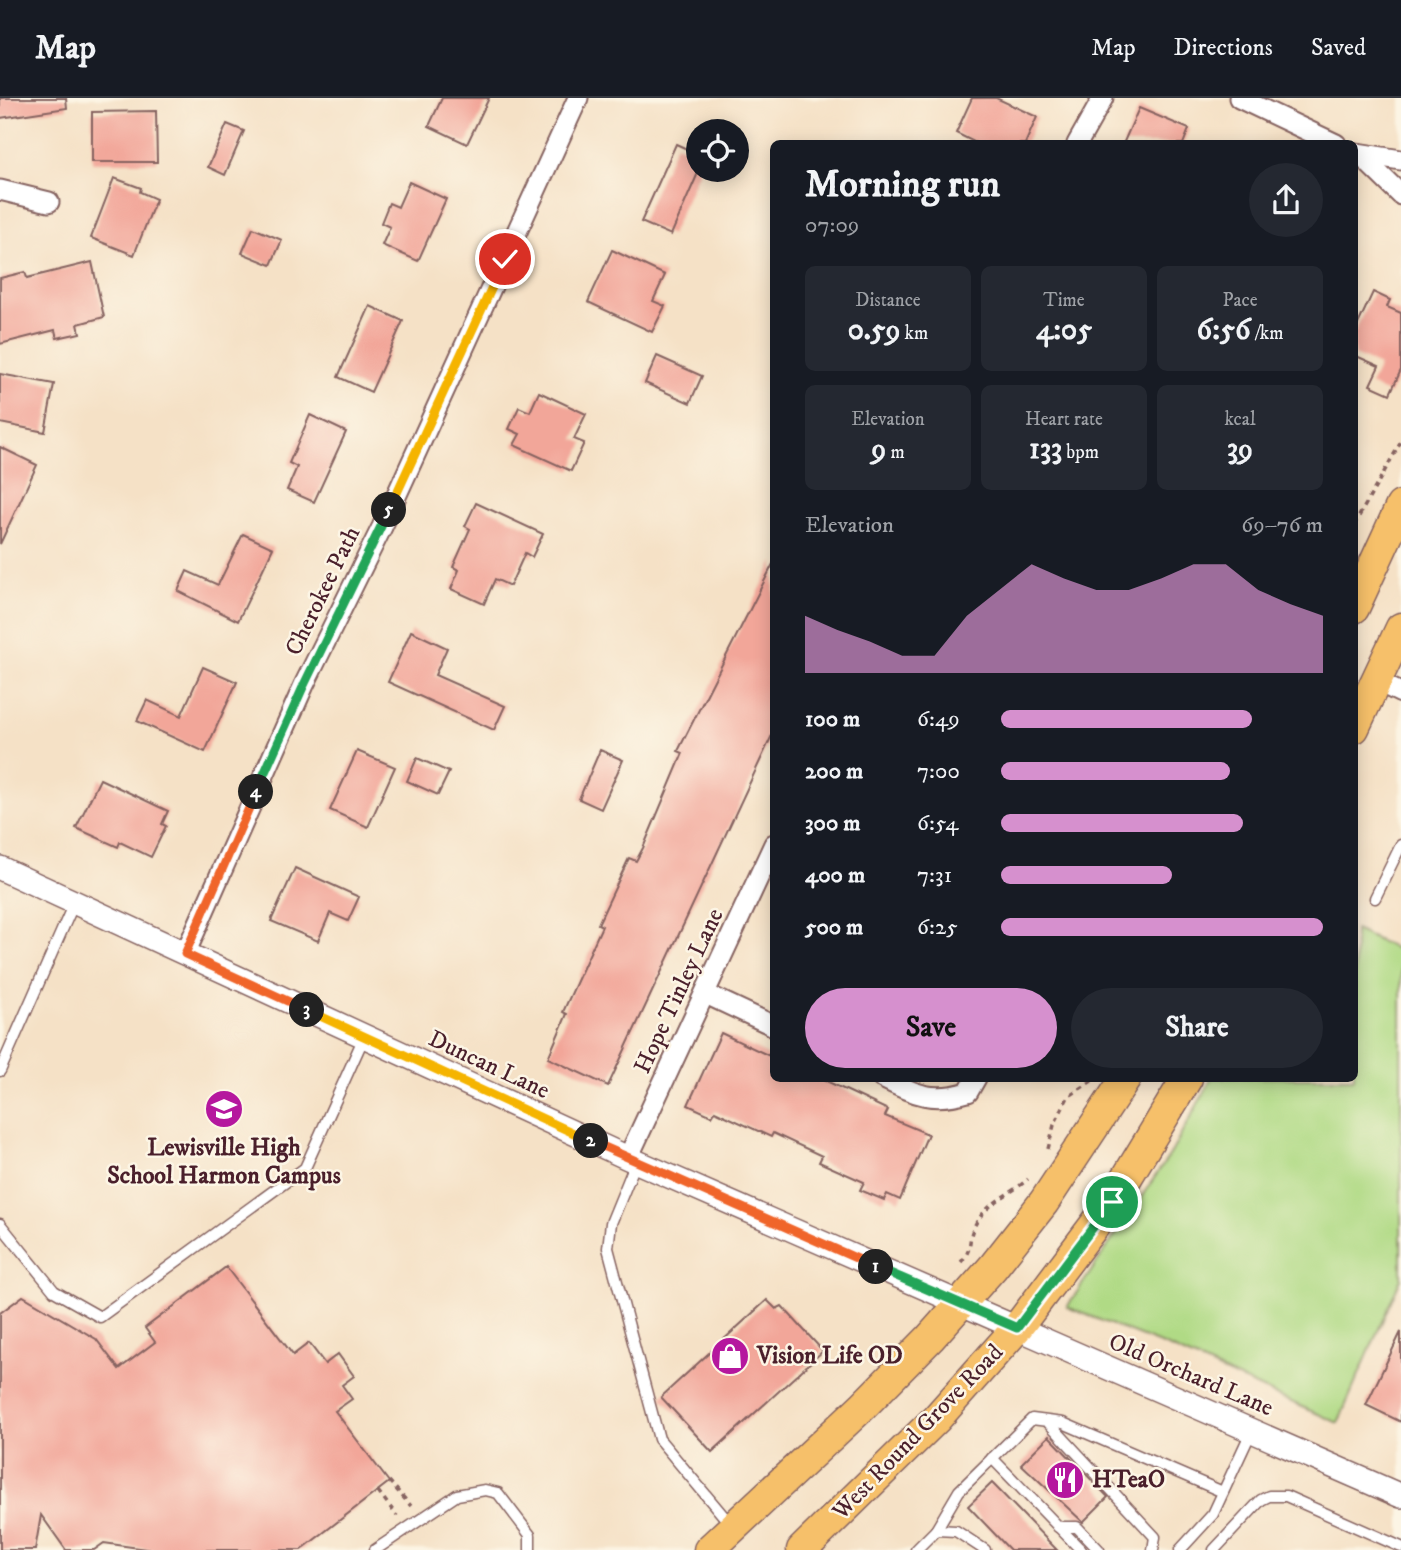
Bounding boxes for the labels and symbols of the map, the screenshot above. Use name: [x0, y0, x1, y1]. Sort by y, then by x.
pin: [475, 229, 535, 289]
pin: 5: [372, 492, 406, 528]
street label: Cherokee Path: [279, 521, 367, 661]
pin: 4: [238, 774, 274, 810]
street label: Hope Tinley Lane: [628, 904, 730, 1078]
pin: 3: [290, 992, 324, 1028]
street label: Duncan Lane: [424, 1024, 554, 1106]
school or university icon: Lewisville High School Harmon Campus: [203, 1088, 245, 1130]
pin: 2: [574, 1124, 608, 1158]
place label: Lewisville High School Harmon Campus: [107, 1133, 341, 1191]
pin: [1082, 1172, 1142, 1232]
pin: 1: [858, 1250, 894, 1284]
street label: Old Orchard Lane: [1104, 1327, 1278, 1423]
shop icon: Vision Life OD: [709, 1335, 751, 1377]
street label: West Round Grove Road: [826, 1338, 1010, 1527]
place label: Vision Life OD: [756, 1341, 903, 1371]
restaurant icon: HTeaO: [1044, 1459, 1086, 1501]
place label: HTeaO: [1092, 1465, 1165, 1495]

